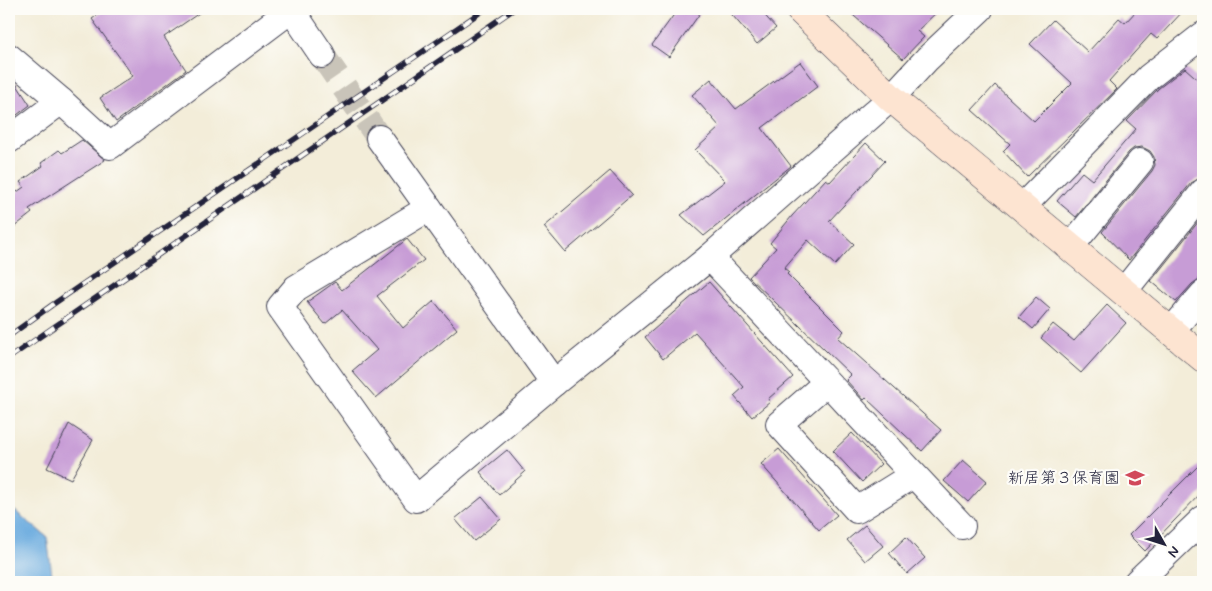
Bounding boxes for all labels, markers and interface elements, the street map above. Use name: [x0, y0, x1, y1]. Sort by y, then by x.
school or university icon: 新居第３保育園: [1124, 467, 1146, 489]
place label: 新居第３保育園: [1008, 468, 1120, 489]
north arrow: [1140, 518, 1190, 568]
text: N: [1163, 542, 1183, 561]

